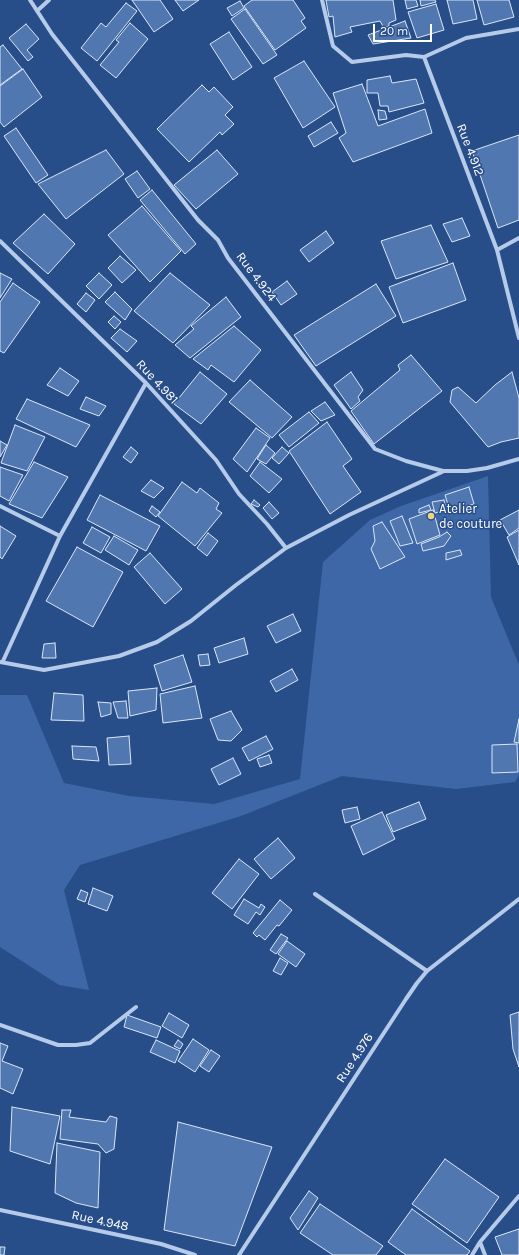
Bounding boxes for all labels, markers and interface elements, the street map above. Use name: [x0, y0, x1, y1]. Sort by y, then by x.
scale bar: [375, 16, 434, 42]
text: 20 m: [380, 24, 408, 38]
street label: Rue 4.912: [453, 122, 487, 178]
street label: Rue 4.924: [232, 249, 280, 305]
street label: Rue 4.981: [133, 357, 181, 407]
place label: Atelier de couture: [439, 501, 502, 532]
marker: Atelier de couture: [426, 511, 436, 521]
street label: Rue 4.976: [333, 1030, 377, 1086]
street label: Rue 4.948: [70, 1207, 130, 1235]

